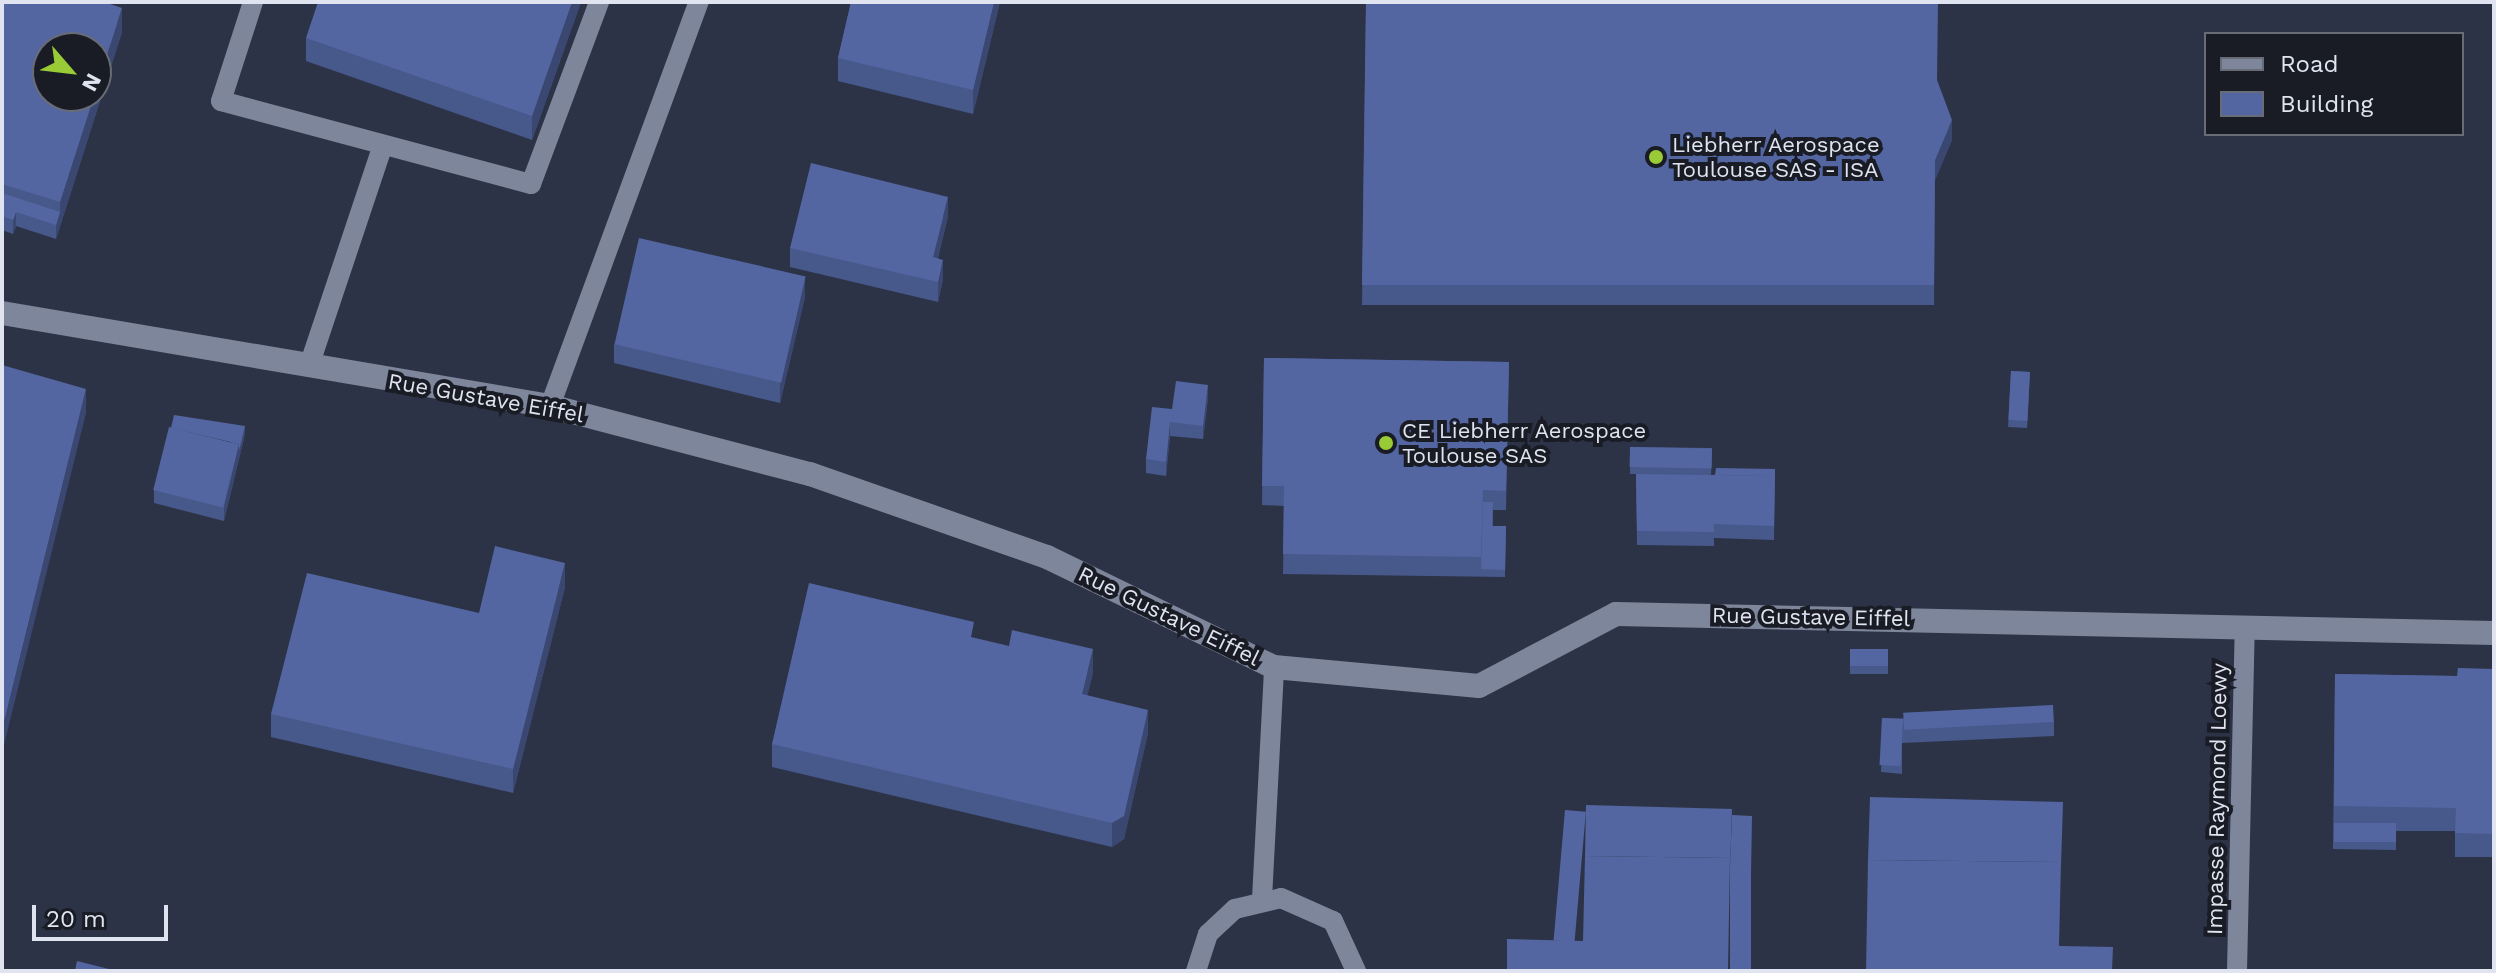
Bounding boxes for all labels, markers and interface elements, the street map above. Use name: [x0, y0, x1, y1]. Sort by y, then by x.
north arrow: [32, 32, 112, 112]
legend: [2204, 32, 2464, 136]
text: Road: [2280, 50, 2339, 78]
text: N: [77, 69, 107, 96]
text: Building: [2280, 90, 2373, 118]
place label: Liebherr Aerospace Toulouse SAS - ISA: [1672, 131, 1881, 182]
marker: Liebherr Aerospace Toulouse SAS - ISA: [1647, 148, 1665, 166]
street label: Rue Gustave Eiffel: [386, 368, 586, 428]
place label: CE Liebherr Aerospace Toulouse SAS: [1402, 417, 1648, 468]
marker: CE Liebherr Aerospace Toulouse SAS: [1377, 434, 1395, 452]
street label: Rue Gustave Eiffel: [1074, 561, 1264, 671]
street label: Rue Gustave Eiffel: [1712, 602, 1910, 632]
street label: Impasse Raymond Loewy: [2201, 663, 2233, 935]
scale bar: [36, 889, 172, 939]
text: 20 m: [46, 905, 106, 933]

